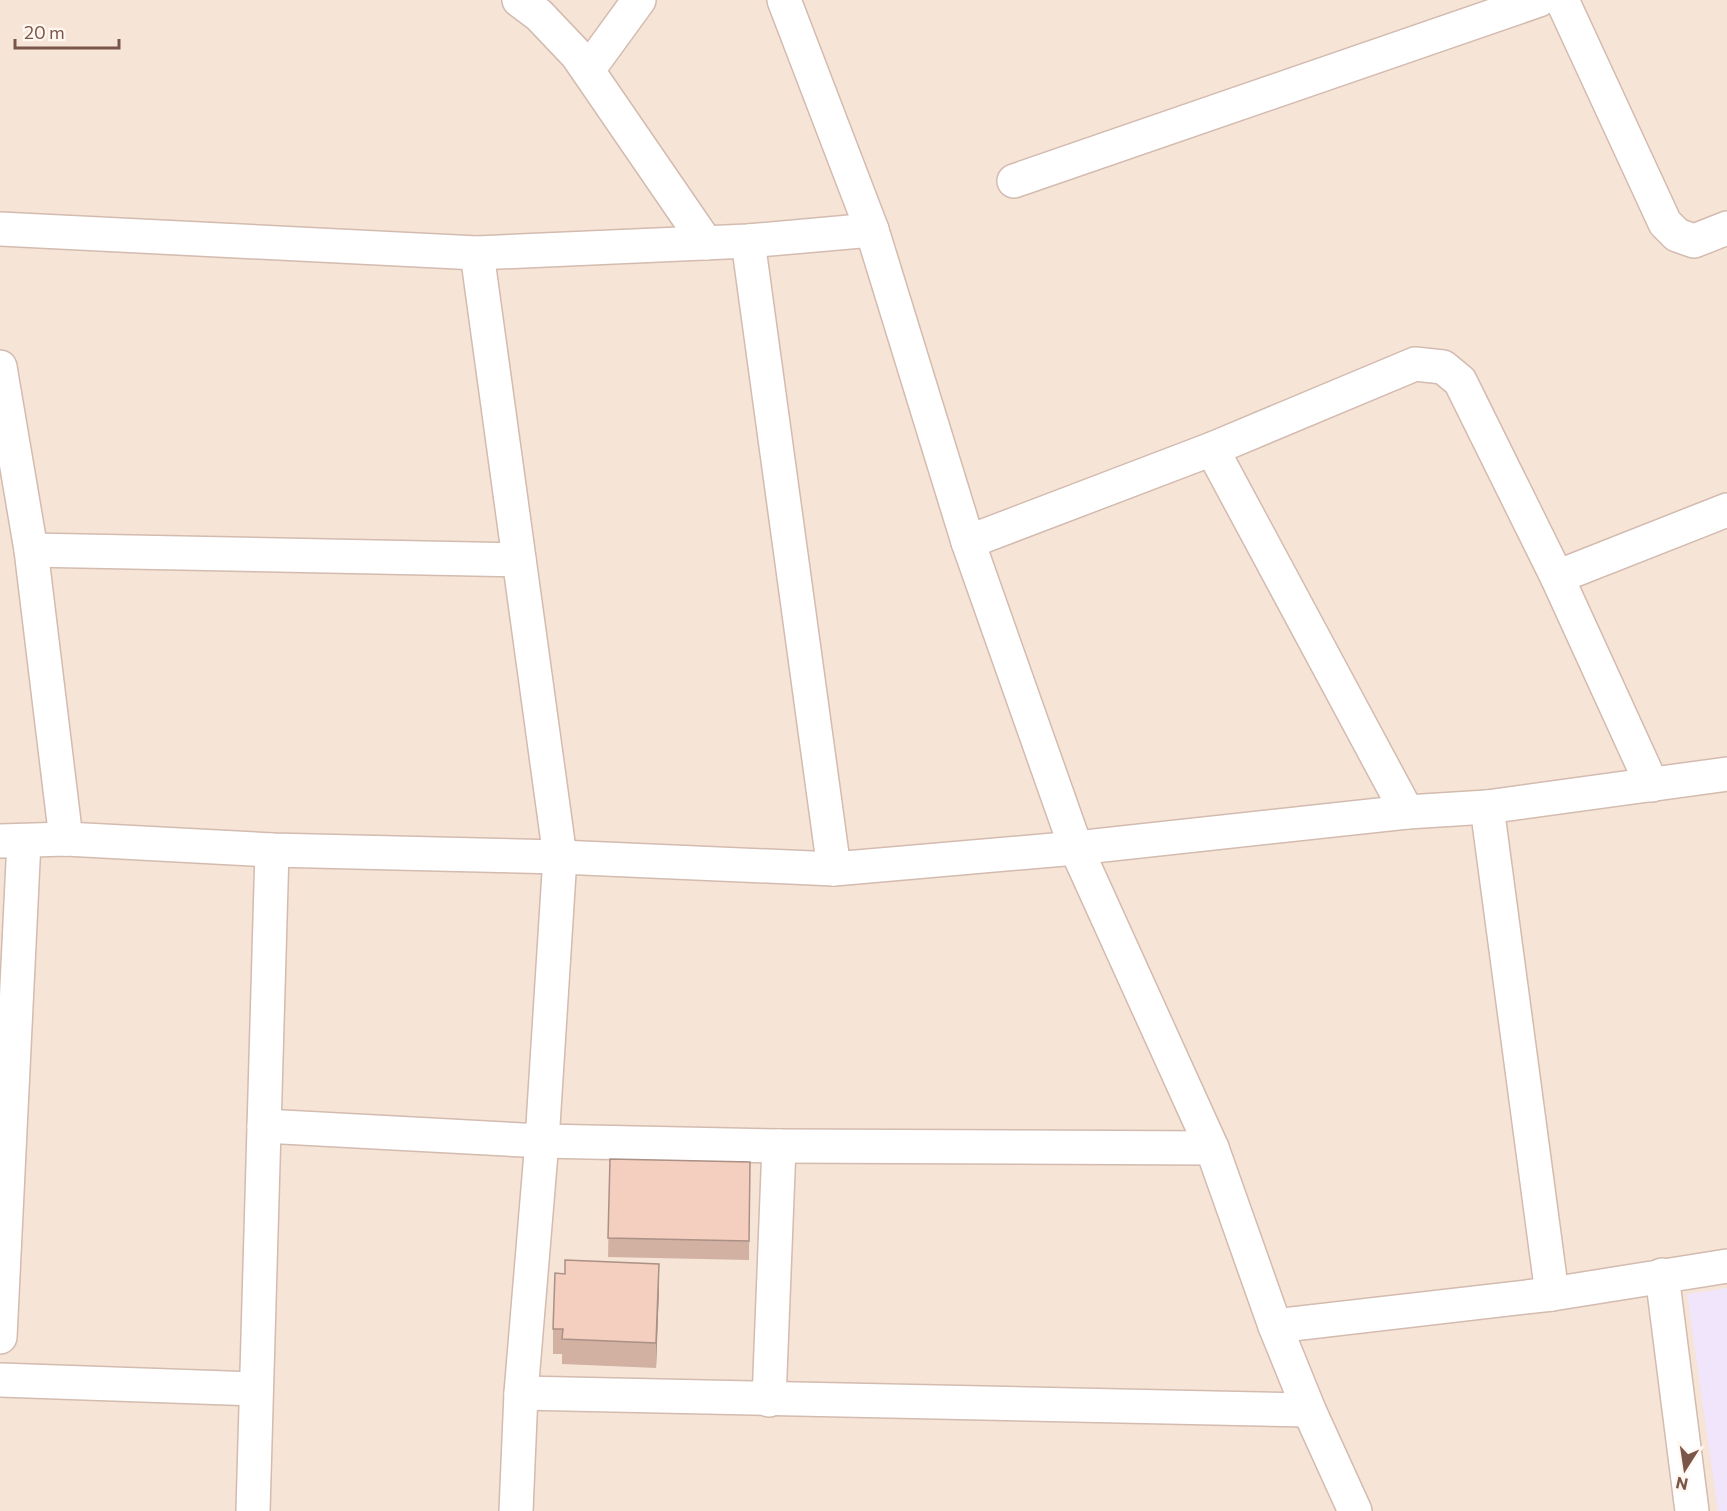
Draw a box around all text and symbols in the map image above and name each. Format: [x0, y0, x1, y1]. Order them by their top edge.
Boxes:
scale bar [15, 12, 118, 50]
text: 20 m [24, 21, 65, 43]
north arrow [1655, 1439, 1715, 1499]
text: N [1674, 1474, 1690, 1495]

